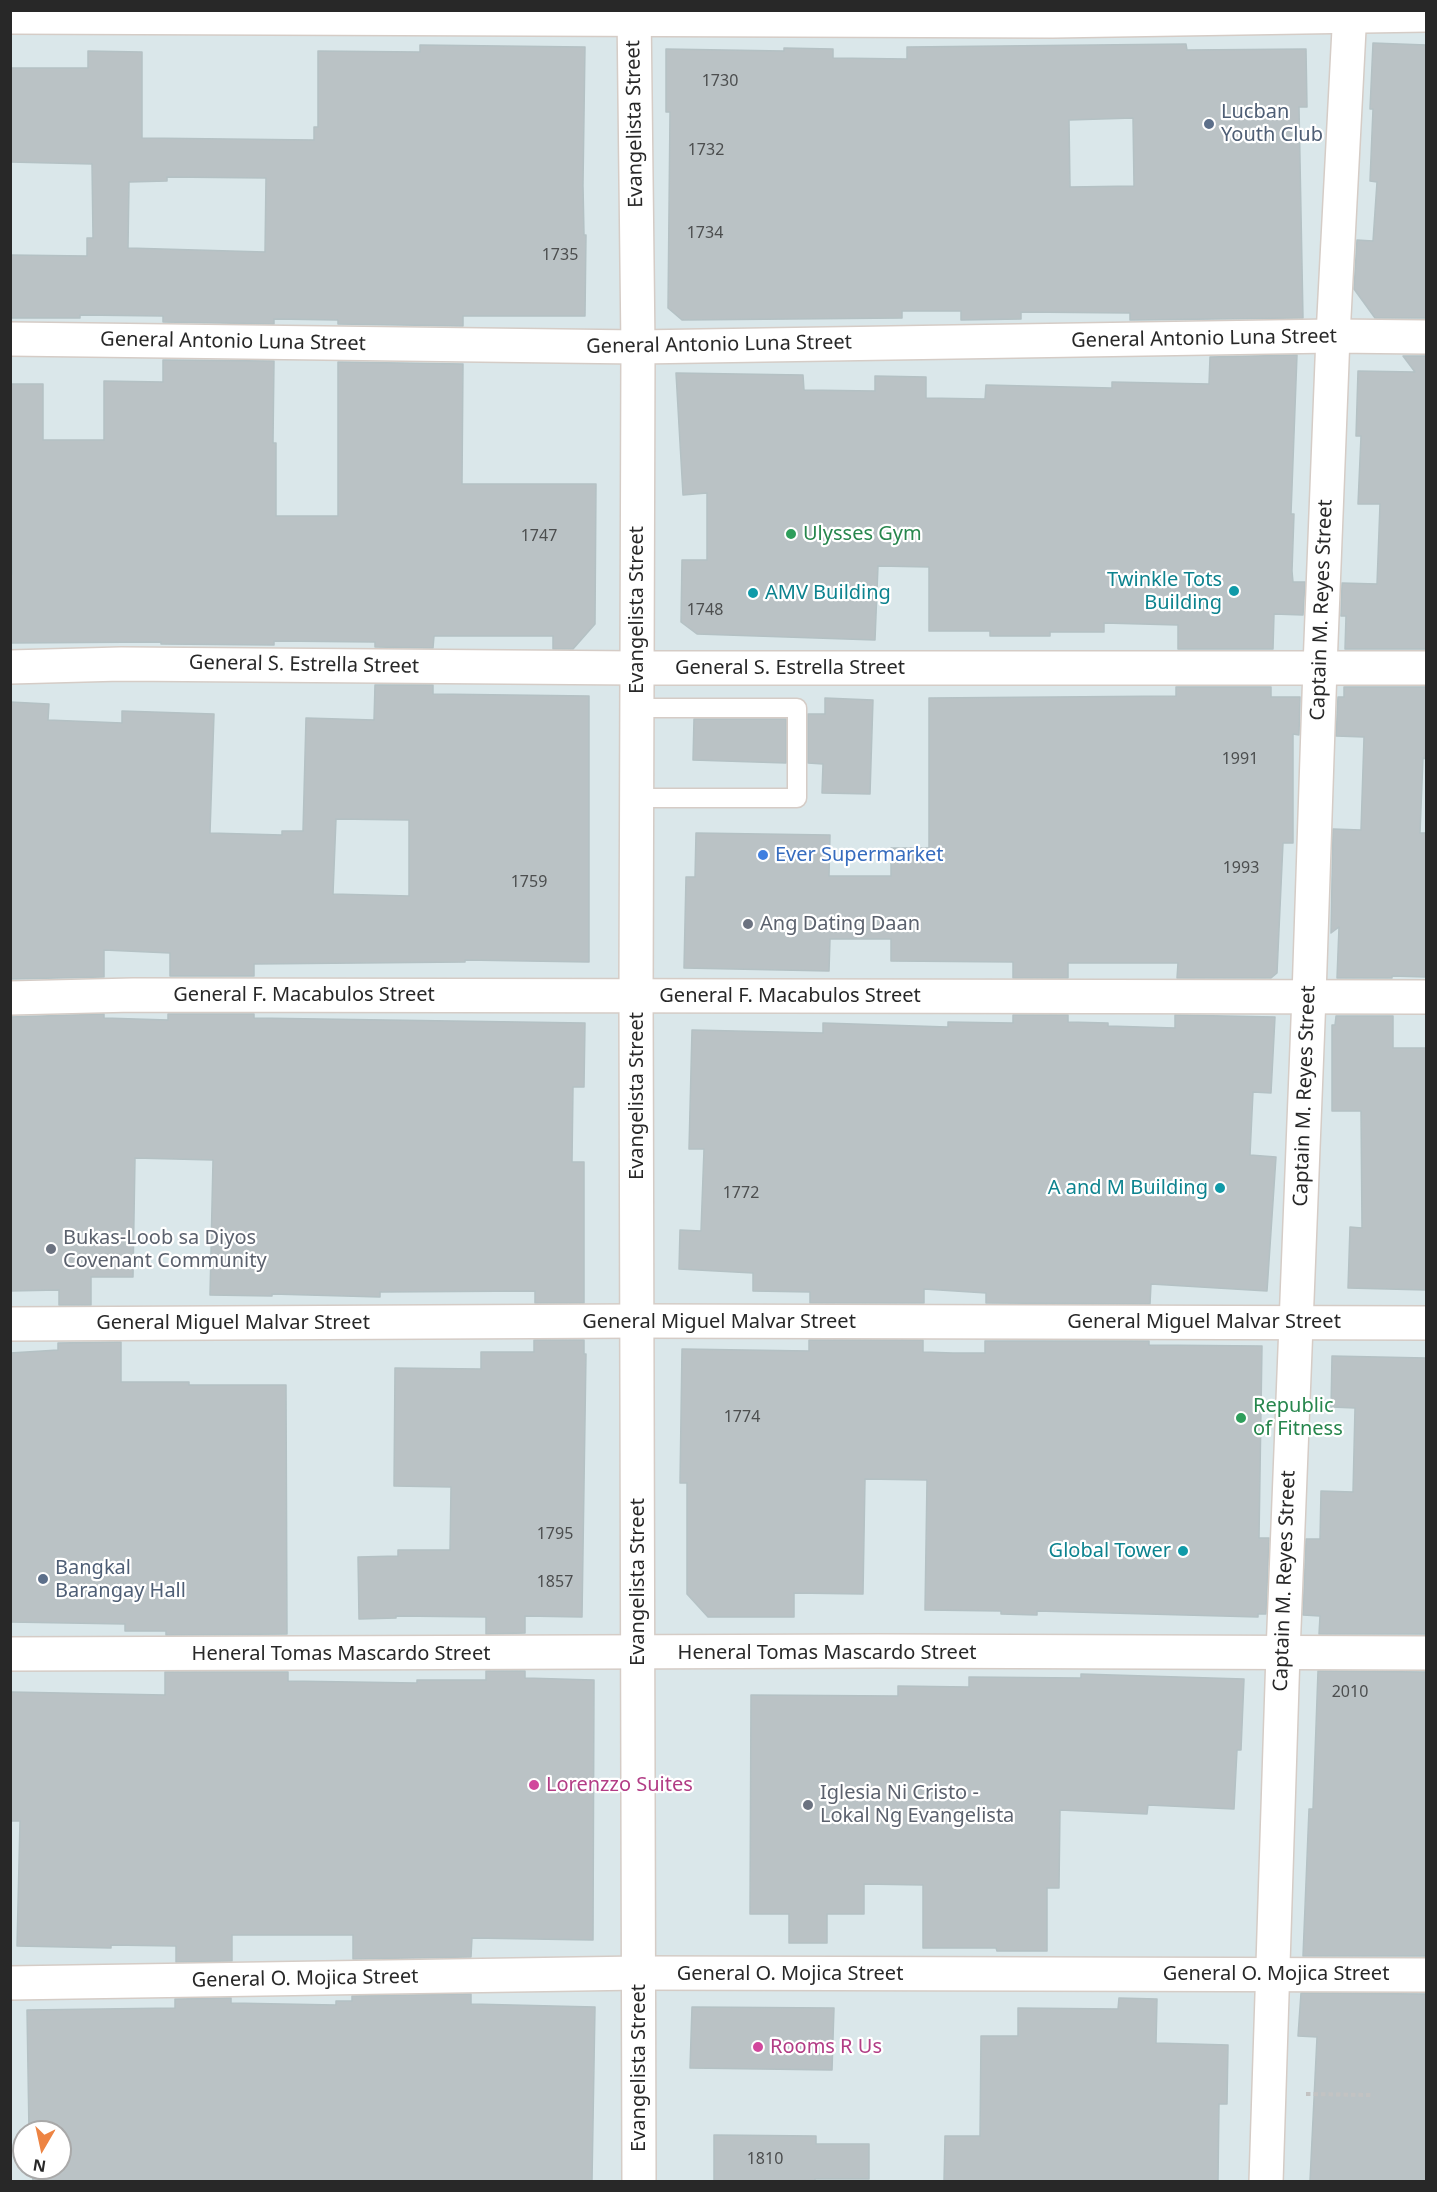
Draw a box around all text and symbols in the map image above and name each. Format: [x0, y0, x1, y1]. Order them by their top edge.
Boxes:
street label: Evangelista Street [622, 40, 648, 208]
house number: 1730 [702, 71, 738, 91]
place label: Lucban Youth Club [1221, 100, 1323, 147]
marker: Lucban Youth Club [1202, 117, 1216, 131]
house number: 1732 [688, 140, 724, 160]
house number: 1734 [687, 223, 723, 243]
house number: 1735 [542, 245, 578, 265]
street label: General Antonio Luna Street [1071, 325, 1337, 353]
street label: General Antonio Luna Street [100, 328, 366, 356]
street label: General Antonio Luna Street [586, 331, 852, 359]
street label: Captain M. Reyes Street [1306, 499, 1338, 721]
place label: Ulysses Gym [803, 522, 922, 546]
house number: 1747 [521, 526, 557, 546]
street label: Evangelista Street [625, 526, 649, 694]
marker: Ulysses Gym [784, 527, 798, 541]
place label: Twinkle Tots Building [1107, 568, 1222, 615]
place label: AMV Building [765, 581, 891, 605]
marker: Twinkle Tots Building [1227, 584, 1241, 598]
marker: AMV Building [746, 586, 760, 600]
house number: 1748 [687, 600, 723, 620]
street label: General S. Estrella Street [189, 651, 419, 679]
street label: General S. Estrella Street [675, 656, 905, 680]
house number: 1991 [1222, 749, 1258, 769]
place label: Ever Supermarket [775, 843, 944, 867]
marker: Ever Supermarket [756, 848, 770, 862]
house number: 1993 [1223, 858, 1259, 878]
house number: 1759 [511, 872, 547, 892]
place label: Ang Dating Daan [760, 912, 920, 936]
marker: Ang Dating Daan [741, 917, 755, 931]
street label: General F. Macabulos Street [173, 983, 435, 1007]
street label: General F. Macabulos Street [659, 984, 921, 1008]
street label: Captain M. Reyes Street [1289, 985, 1321, 1207]
street label: Evangelista Street [625, 1012, 649, 1180]
place label: A and M Building [1048, 1176, 1208, 1200]
marker: A and M Building [1213, 1181, 1227, 1195]
house number: 1772 [723, 1183, 759, 1203]
place label: Bukas-Loob sa Diyos Covenant Community [63, 1226, 267, 1273]
marker: Bukas-Loob sa Diyos Covenant Community [44, 1242, 58, 1256]
street label: General Miguel Malvar Street [582, 1310, 856, 1334]
street label: General Miguel Malvar Street [1067, 1310, 1341, 1334]
street label: General Miguel Malvar Street [96, 1311, 370, 1335]
place label: Republic of Fitness [1253, 1394, 1343, 1441]
house number: 1774 [724, 1407, 760, 1427]
marker: Republic of Fitness [1234, 1411, 1248, 1425]
street label: Captain M. Reyes Street [1269, 1470, 1301, 1692]
street label: Evangelista Street [626, 1498, 650, 1666]
house number: 1795 [537, 1524, 573, 1544]
place label: Global Tower [1049, 1539, 1171, 1563]
marker: Global Tower [1176, 1544, 1190, 1558]
place label: Bangkal Barangay Hall [55, 1556, 186, 1603]
marker: Bangkal Barangay Hall [36, 1572, 50, 1586]
house number: 1857 [537, 1572, 573, 1592]
street label: Heneral Tomas Mascardo Street [678, 1641, 976, 1665]
street label: Heneral Tomas Mascardo Street [192, 1642, 490, 1666]
house number: 2010 [1332, 1682, 1368, 1702]
place label: Lorenzzo Suites [546, 1773, 693, 1797]
marker: Lorenzzo Suites [527, 1778, 541, 1792]
place label: Iglesia Ni Cristo - Lokal Ng Evangelista [820, 1781, 1014, 1828]
marker: Iglesia Ni Cristo - Lokal Ng Evangelista [801, 1798, 815, 1812]
street label: General O. Mojica Street [677, 1962, 903, 1986]
street label: General O. Mojica Street [1163, 1962, 1389, 1986]
street label: General O. Mojica Street [191, 1965, 419, 1993]
street label: Evangelista Street [627, 1984, 651, 2152]
place label: Rooms R Us [770, 2035, 882, 2059]
marker: Rooms R Us [751, 2040, 765, 2054]
north arrow [12, 2120, 72, 2180]
house number: 1810 [747, 2149, 783, 2169]
text: N [31, 2154, 48, 2178]

